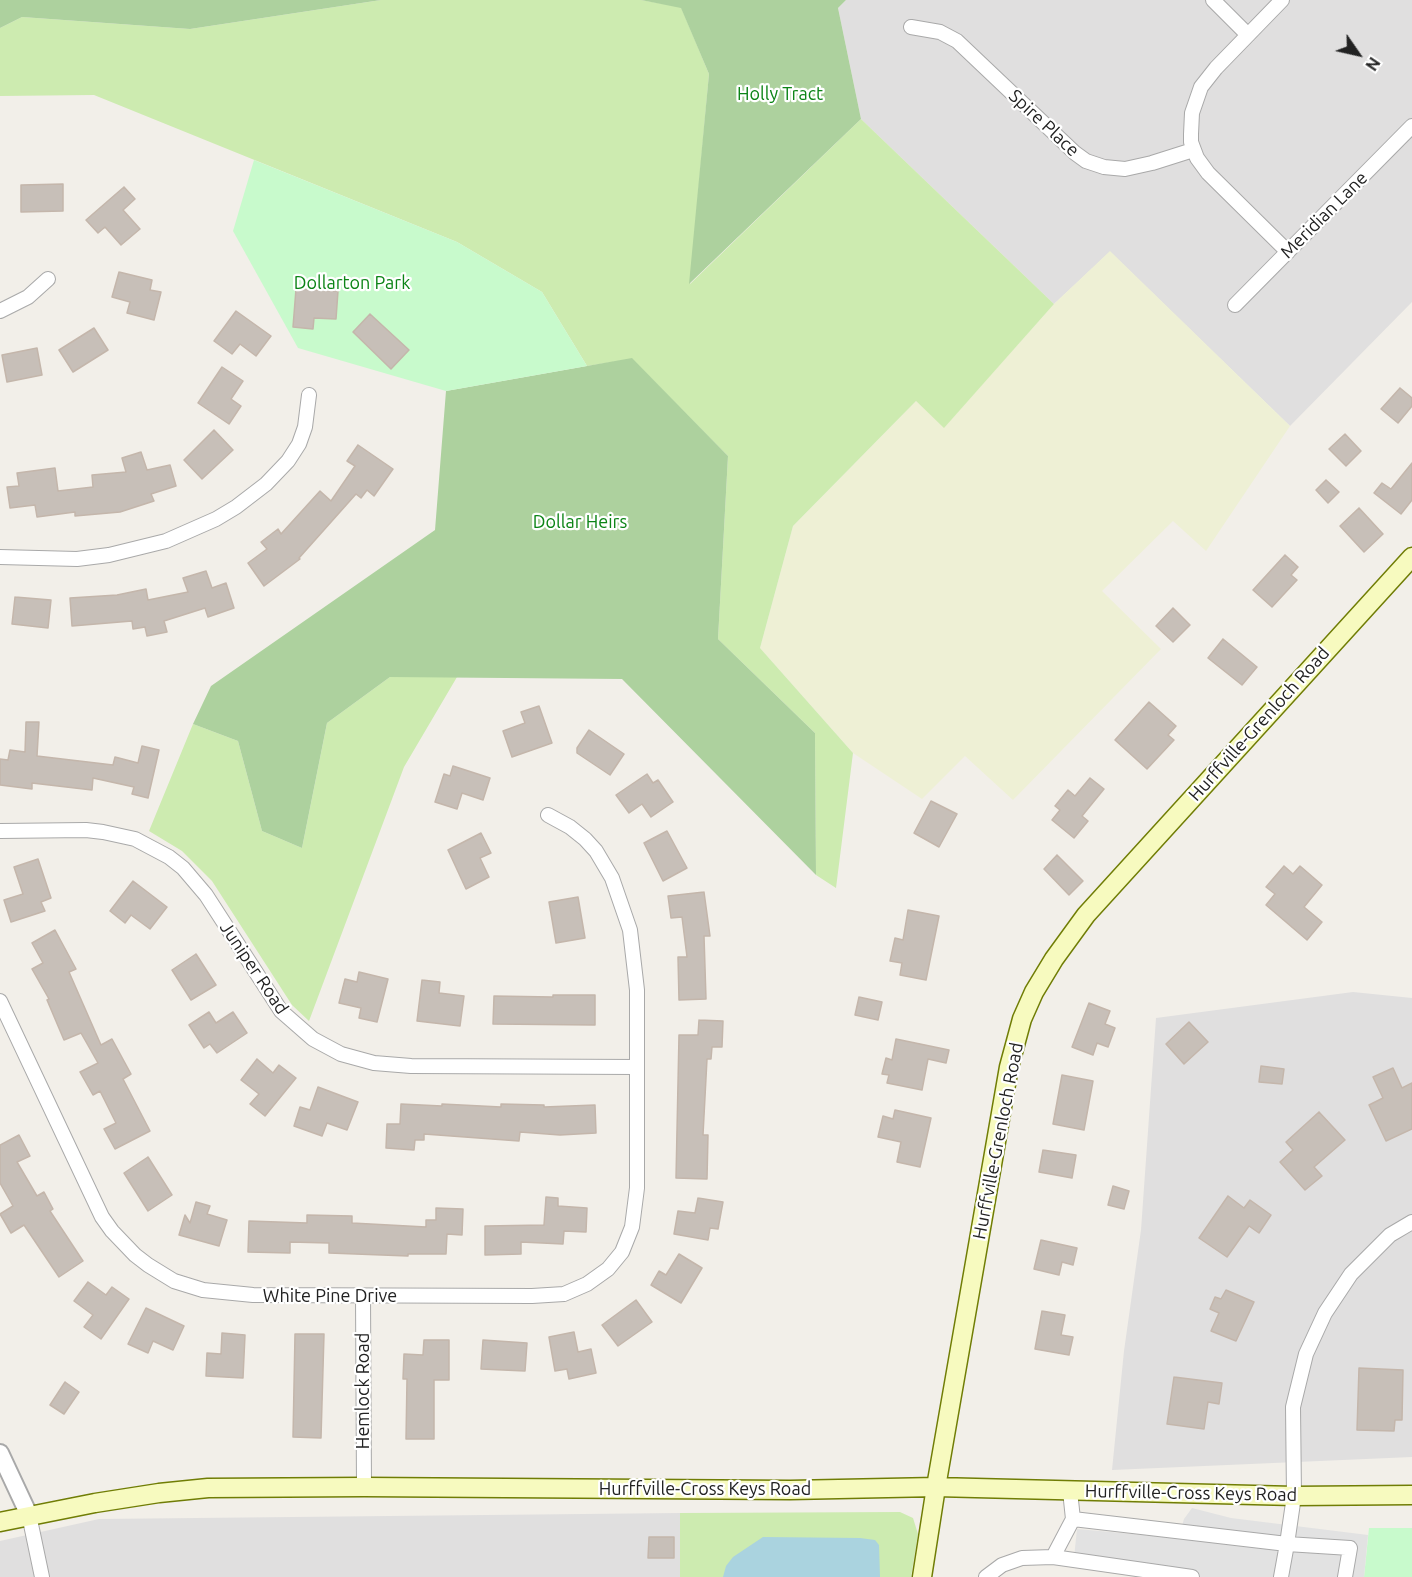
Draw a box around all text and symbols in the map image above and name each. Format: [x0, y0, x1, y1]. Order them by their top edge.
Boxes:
north arrow [1328, 24, 1388, 84]
text: N [1362, 54, 1384, 74]
park label: Holly Tract [737, 83, 823, 105]
street label: Spire Place [1004, 85, 1084, 161]
street label: Meridian Lane [1276, 167, 1372, 263]
park label: Dollarton Park [294, 272, 410, 294]
park label: Dollar Heirs [533, 511, 627, 533]
street label: Hurffville-Grenloch Road [1184, 642, 1334, 806]
street label: Juniper Road [215, 918, 293, 1018]
street label: Hurffville-Grenloch Road [968, 1041, 1028, 1241]
street label: White Pine Drive [263, 1285, 397, 1307]
street label: Hemlock Road [352, 1333, 374, 1449]
street label: Hurffville-Cross Keys Road [599, 1478, 811, 1500]
street label: Hurffville-Cross Keys Road [1085, 1480, 1297, 1506]

